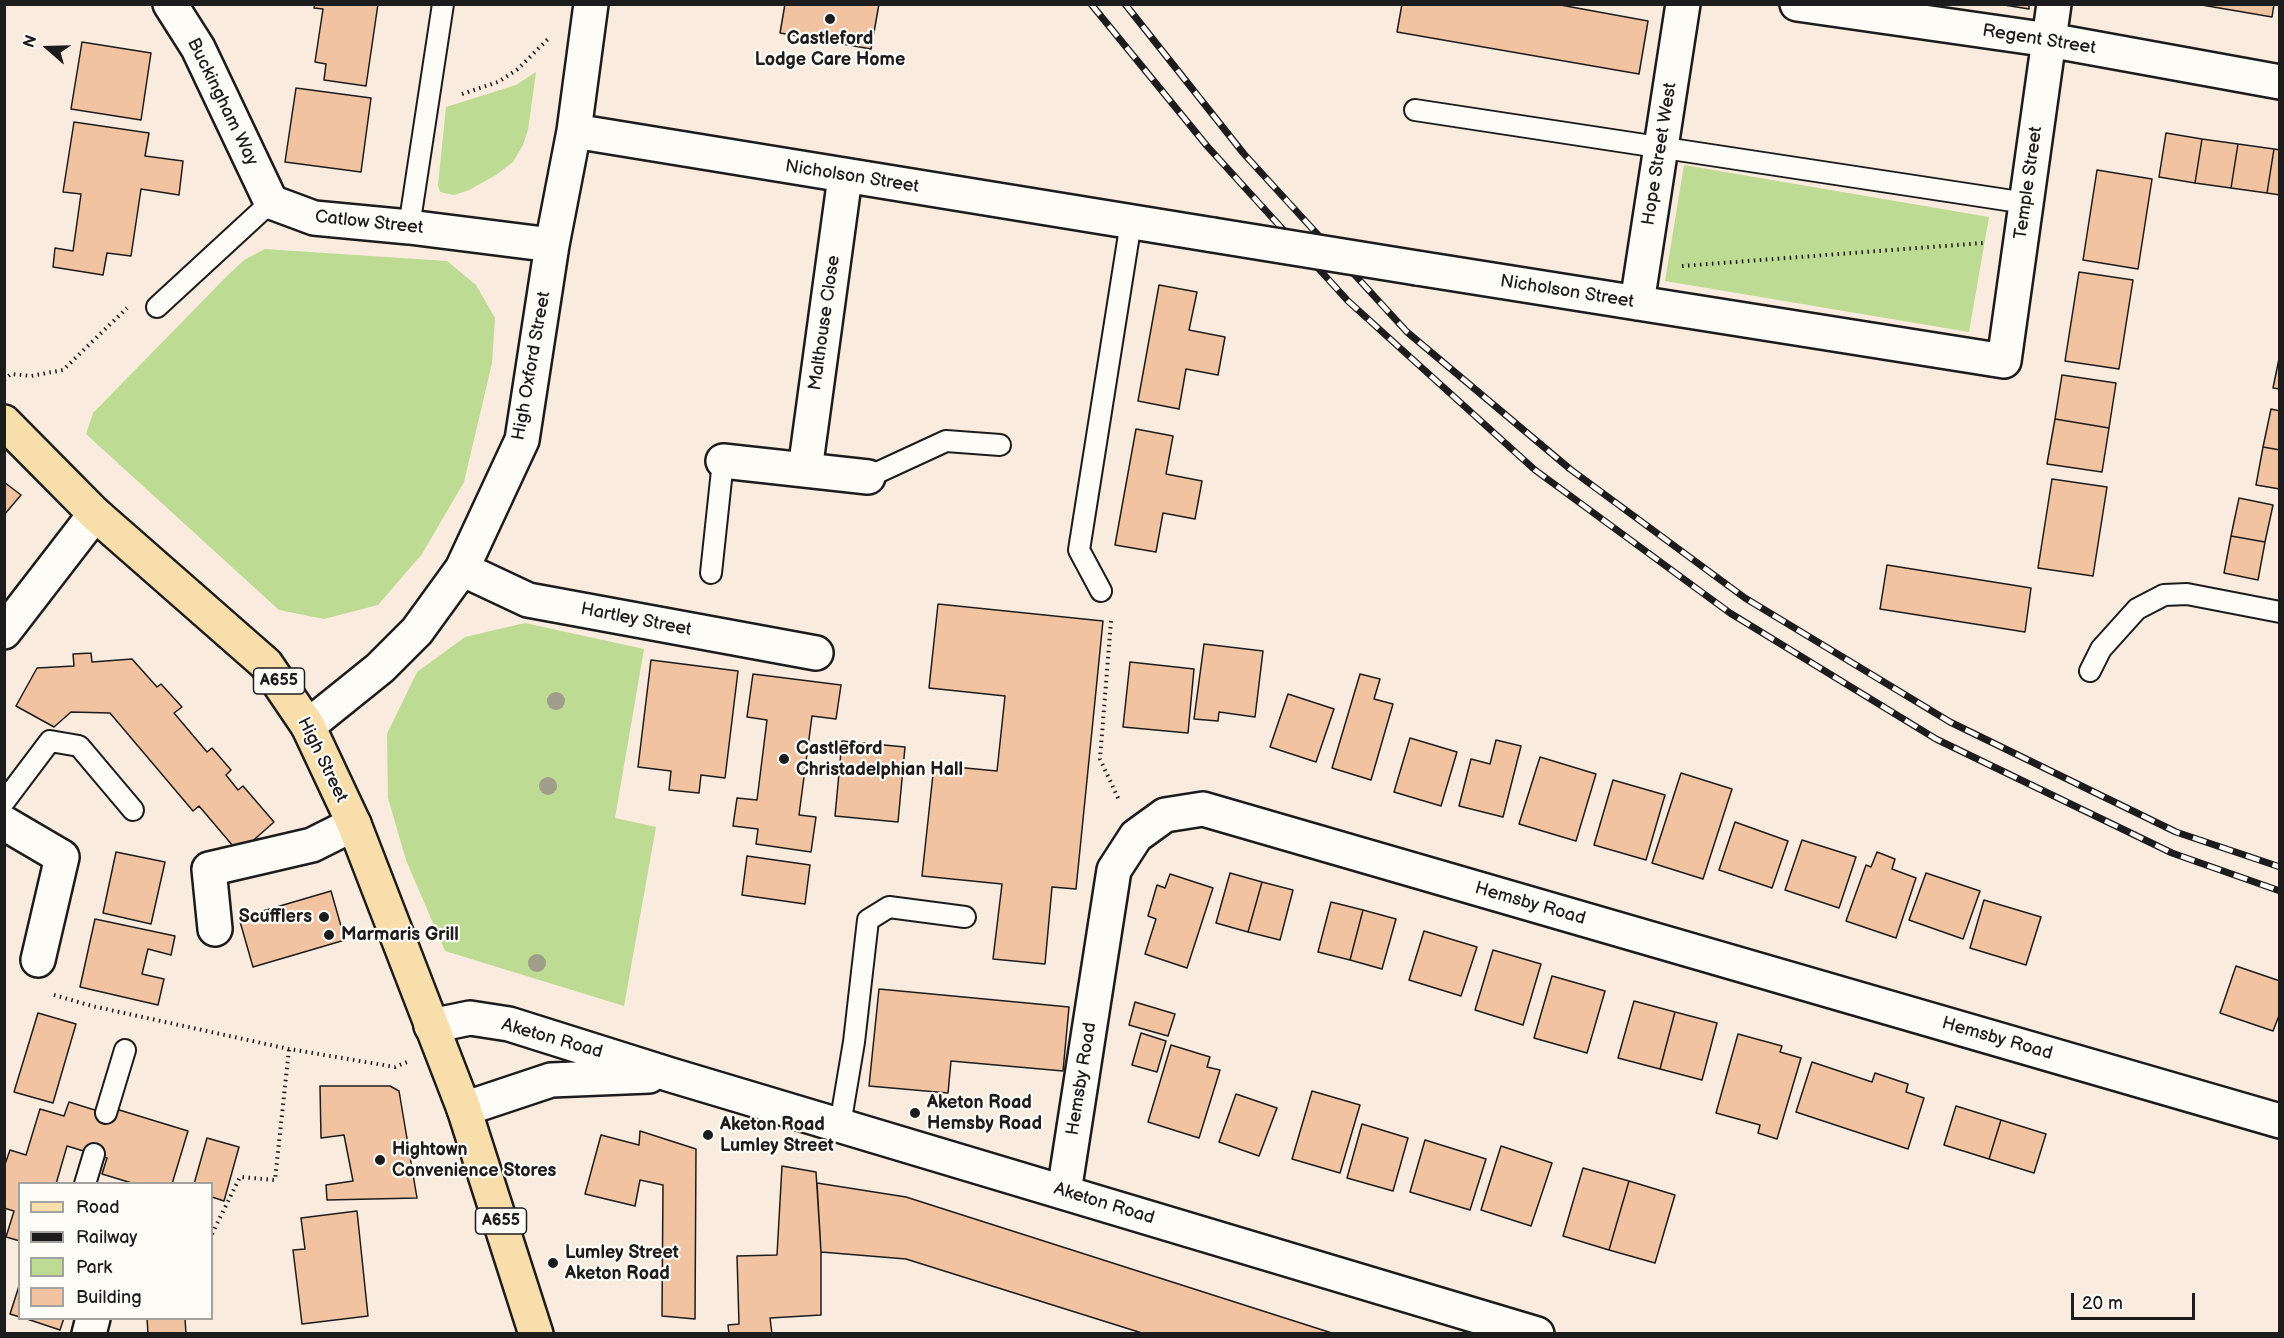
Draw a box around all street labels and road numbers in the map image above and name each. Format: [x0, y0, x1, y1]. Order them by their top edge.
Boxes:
street label: Regent Street [1981, 20, 2097, 60]
street label: Buckingham Way [182, 35, 262, 169]
street label: Hope Street West [1638, 81, 1682, 227]
street label: Temple Street [2010, 125, 2048, 241]
street label: Nicholson Street [784, 156, 920, 198]
street label: Catlow Street [314, 207, 424, 239]
street label: Malthouse Close [805, 254, 845, 392]
street label: Nicholson Street [1499, 271, 1635, 313]
street label: High Oxford Street [508, 290, 556, 442]
street label: Hartley Street [579, 599, 693, 641]
road number: A655 [254, 668, 304, 694]
street label: High Street [292, 714, 352, 806]
street label: Hemsby Road [1472, 878, 1588, 930]
street label: Hemsby Road [1939, 1013, 2055, 1065]
street label: Aketon Road [499, 1014, 605, 1064]
street label: Hemsby Road [1062, 1021, 1102, 1137]
street label: Aketon Road [1051, 1178, 1157, 1230]
road number: A655 [476, 1208, 526, 1234]

